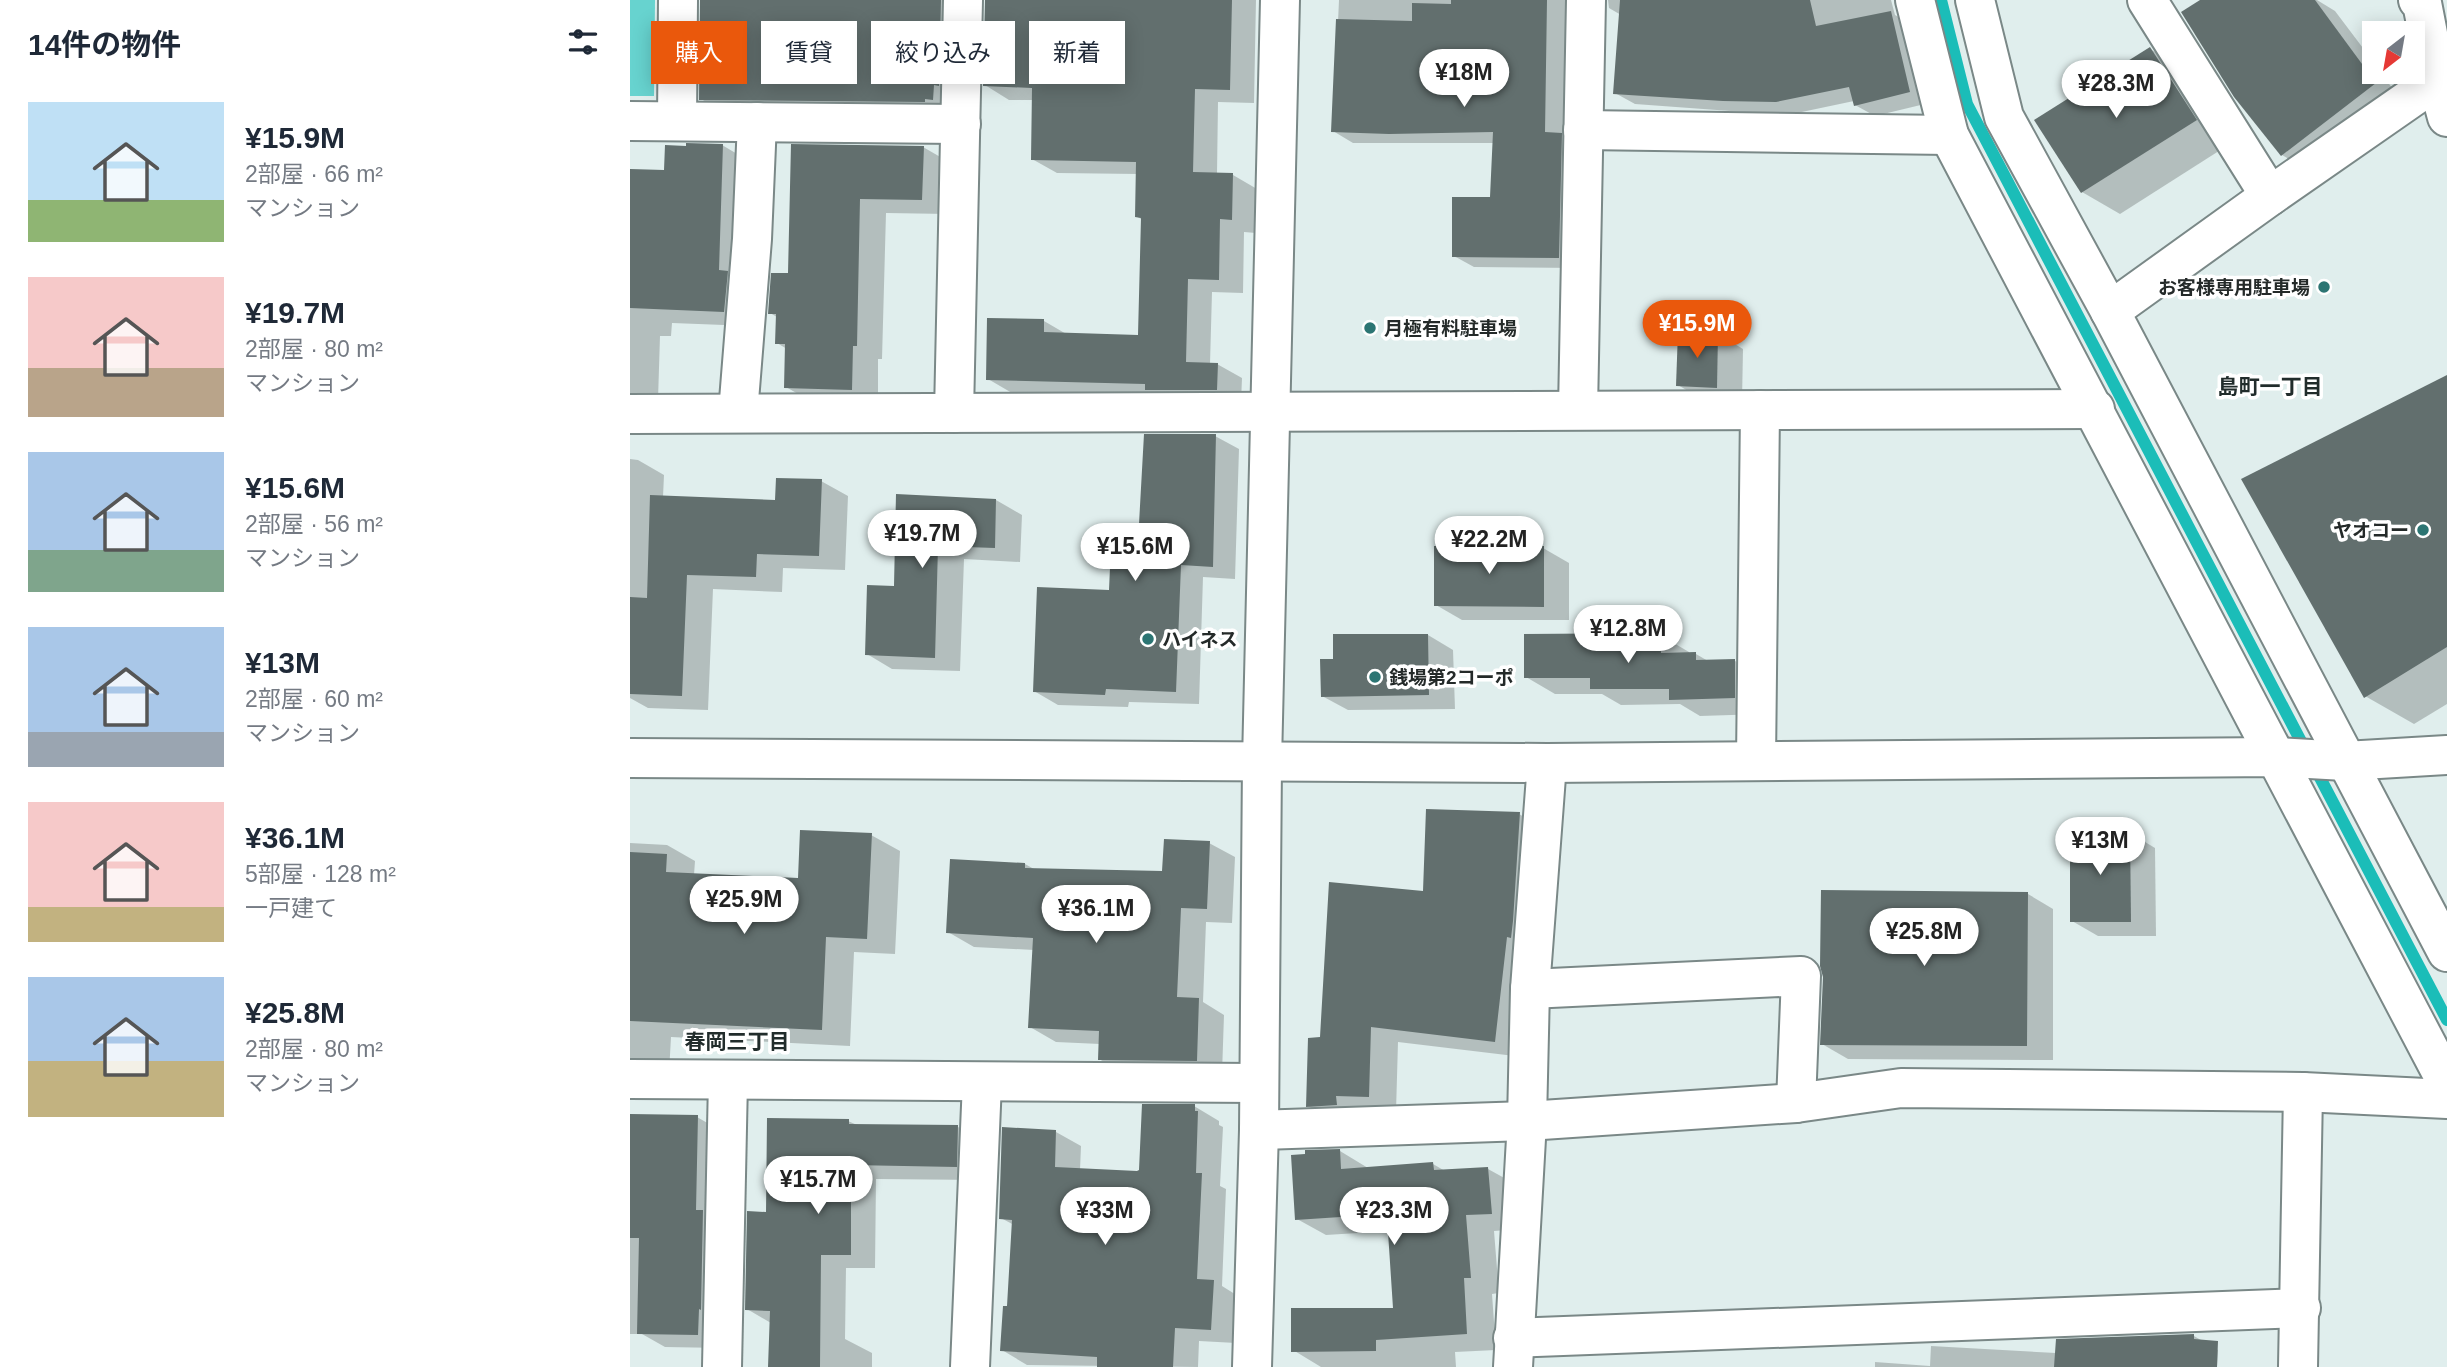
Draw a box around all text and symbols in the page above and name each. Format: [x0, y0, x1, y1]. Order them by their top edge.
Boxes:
chip: 購入 [651, 21, 747, 84]
chip: 賃貸 [761, 21, 857, 84]
chip: 絞り込み [871, 21, 1015, 84]
chip: 新着 [1029, 21, 1125, 84]
north arrow [2362, 21, 2426, 84]
map controls [2362, 21, 2425, 84]
icon: filters [564, 23, 602, 61]
text: 14件の物件 [28, 28, 181, 61]
pin: ¥18M [1423, 50, 1505, 109]
text: ¥18M [1435, 59, 1493, 85]
pin: ¥28.3M [2059, 60, 2173, 120]
text: ¥28.3M [2078, 70, 2154, 96]
text: ¥15.9M [245, 121, 345, 154]
icon: home [84, 130, 168, 214]
text: 2部屋 · 66 m² [245, 161, 383, 187]
text: マンション [245, 195, 360, 221]
place label: お客様専用駐車場 [2158, 277, 2310, 298]
marker: お客様専用駐車場 [2316, 279, 2332, 295]
text: ¥19.7M [245, 296, 345, 329]
pin: ¥15.9M [1640, 300, 1754, 360]
icon: home [84, 305, 168, 389]
text: ¥15.9M [1659, 310, 1735, 336]
place label: 月極有料駐車場 [1384, 318, 1517, 339]
marker: 月極有料駐車場 [1362, 320, 1378, 336]
text: 2部屋 · 80 m² [245, 336, 383, 362]
text: マンション [245, 370, 360, 396]
district label: 島町一丁目 [2218, 375, 2323, 398]
text: ¥15.6M [245, 471, 345, 504]
icon: home [84, 480, 168, 564]
pin: ¥19.7M [865, 510, 979, 570]
text: 2部屋 · 56 m² [245, 511, 383, 537]
pin: ¥22.2M [1432, 516, 1546, 576]
text: ¥19.7M [884, 520, 960, 546]
place label: ヤオコー [2333, 520, 2409, 541]
marker: ヤオコー [2415, 522, 2431, 538]
pin: ¥15.6M [1078, 524, 1192, 583]
text: ¥22.2M [1451, 526, 1527, 552]
text: ¥15.6M [1097, 533, 1173, 559]
text: マンション [245, 545, 360, 571]
pin: ¥12.8M [1571, 606, 1685, 665]
text: ¥12.8M [1590, 615, 1666, 641]
place label: ハイネス [1162, 629, 1238, 650]
marker: ハイネス [1140, 631, 1156, 647]
text: ¥13M [245, 646, 320, 679]
icon: home [84, 655, 168, 739]
place label: 銭場第2コーポ [1389, 667, 1514, 688]
marker: 銭場第2コーポ [1367, 669, 1383, 685]
text: 2部屋 · 60 m² [245, 686, 383, 712]
text: マンション [245, 720, 360, 746]
pin: ¥13M [2059, 818, 2141, 877]
text: ¥36.1M [245, 821, 345, 854]
text: ¥13M [2071, 827, 2129, 853]
icon: home [84, 830, 168, 914]
text: 5部屋 · 128 m² [245, 861, 396, 887]
pin: ¥25.9M [687, 876, 801, 936]
text: ¥25.9M [706, 886, 782, 912]
pin: ¥36.1M [1039, 886, 1153, 945]
text: 一戸建て [245, 895, 337, 921]
text: ¥36.1M [1058, 895, 1134, 921]
pin: ¥25.8M [1867, 908, 1981, 968]
text: ¥25.8M [1886, 918, 1962, 944]
text: ¥25.8M [245, 996, 345, 1029]
icon: home [84, 1005, 168, 1089]
district label: 春岡三丁目 [685, 1030, 790, 1053]
text: 2部屋 · 80 m² [245, 1036, 383, 1062]
text: マンション [245, 1070, 360, 1096]
pin: ¥15.7M [761, 1156, 875, 1216]
text: ¥15.7M [780, 1166, 856, 1192]
pin: ¥33M [1064, 1188, 1146, 1247]
pin: ¥23.3M [1337, 1188, 1451, 1247]
text: ¥33M [1076, 1197, 1134, 1223]
text: ¥23.3M [1356, 1197, 1432, 1223]

